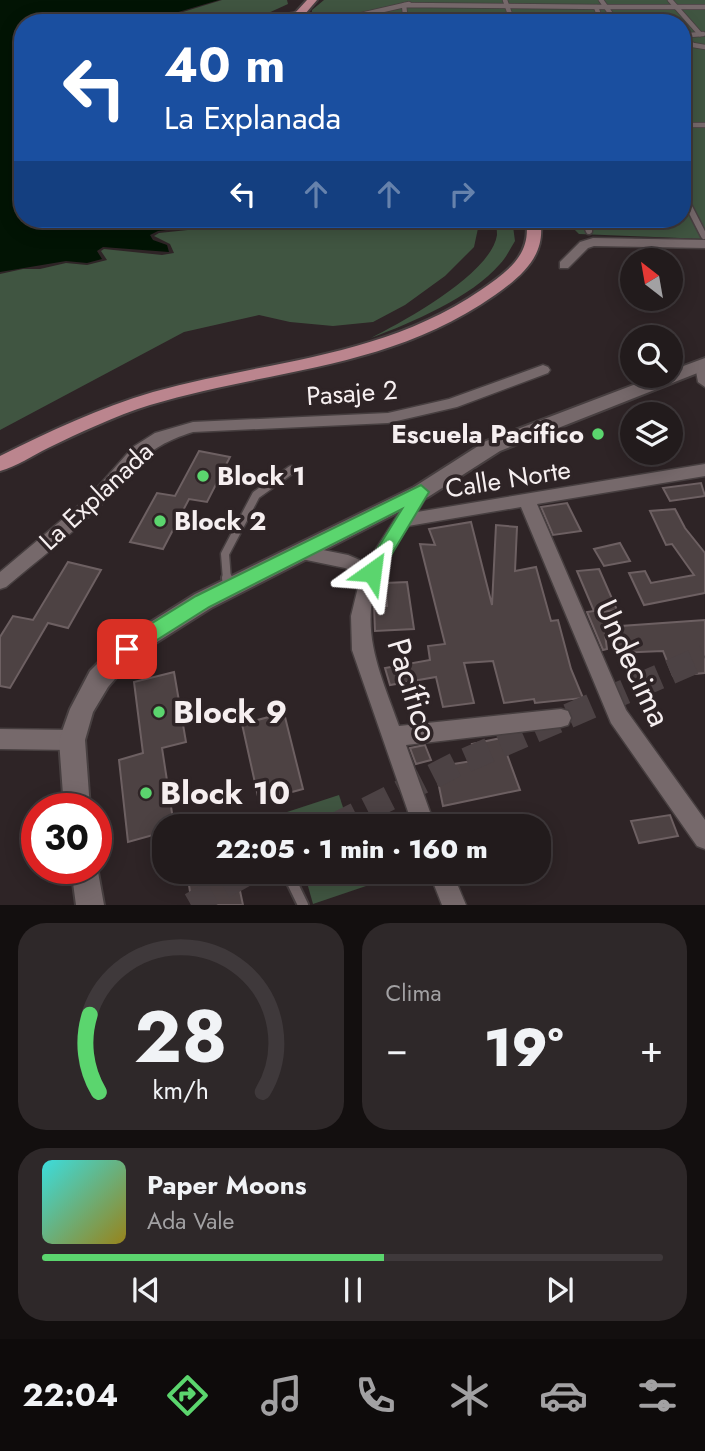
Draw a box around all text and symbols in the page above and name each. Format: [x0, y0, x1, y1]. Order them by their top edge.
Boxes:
text: 40 m [164, 30, 286, 100]
icon: left [49, 42, 140, 133]
text: La Explanada [164, 95, 341, 141]
icon: left [224, 175, 262, 213]
icon: ahead [297, 175, 335, 213]
icon: ahead [370, 175, 408, 213]
icon: right [443, 175, 481, 213]
north arrow [620, 248, 682, 312]
map controls [620, 248, 683, 465]
button: search [620, 325, 683, 388]
street label: Pasaje 2 [305, 371, 399, 415]
button: layers [620, 402, 683, 465]
place label: Escuela Pacífico [391, 415, 584, 453]
marker: Escuela Pacífico [590, 426, 606, 442]
street label: La Explanada [30, 433, 162, 559]
street label: Calle Norte [443, 450, 573, 508]
place label: Block 1 [217, 457, 306, 495]
marker: Block 1 [195, 468, 211, 484]
place label: Block 2 [174, 502, 266, 540]
marker: Block 2 [152, 513, 168, 529]
position arrow [335, 535, 409, 609]
street label: Undecima [584, 592, 682, 734]
pin [97, 619, 157, 679]
icon: arrive [108, 630, 146, 668]
street label: Pacífico [376, 633, 450, 747]
place label: Block 9 [173, 689, 287, 735]
marker: Block 9 [151, 704, 167, 720]
place label: Block 10 [160, 770, 290, 816]
marker: Block 10 [138, 785, 154, 801]
speed limit sign: 30 [21, 793, 112, 884]
text: 22:05 · 1 min · 160 m [215, 830, 488, 868]
text: Clima [386, 976, 442, 1010]
text: 28 [134, 985, 227, 1090]
text: 19° [484, 1010, 563, 1086]
text: − [386, 1021, 408, 1076]
text: + [640, 1021, 663, 1076]
text: km/h [152, 1072, 209, 1108]
text: Paper Moons [147, 1166, 307, 1204]
text: Ada Vale [147, 1204, 234, 1238]
icon: previous [127, 1271, 165, 1309]
icon: pause [334, 1271, 372, 1309]
icon: next [541, 1271, 579, 1309]
icon: directions [163, 1371, 212, 1420]
icon: music [257, 1371, 306, 1420]
icon: phone [351, 1371, 400, 1420]
icon: climate [445, 1371, 494, 1420]
icon: car [539, 1371, 588, 1420]
icon: filters [633, 1371, 682, 1420]
text: 22:04 [23, 1372, 118, 1418]

